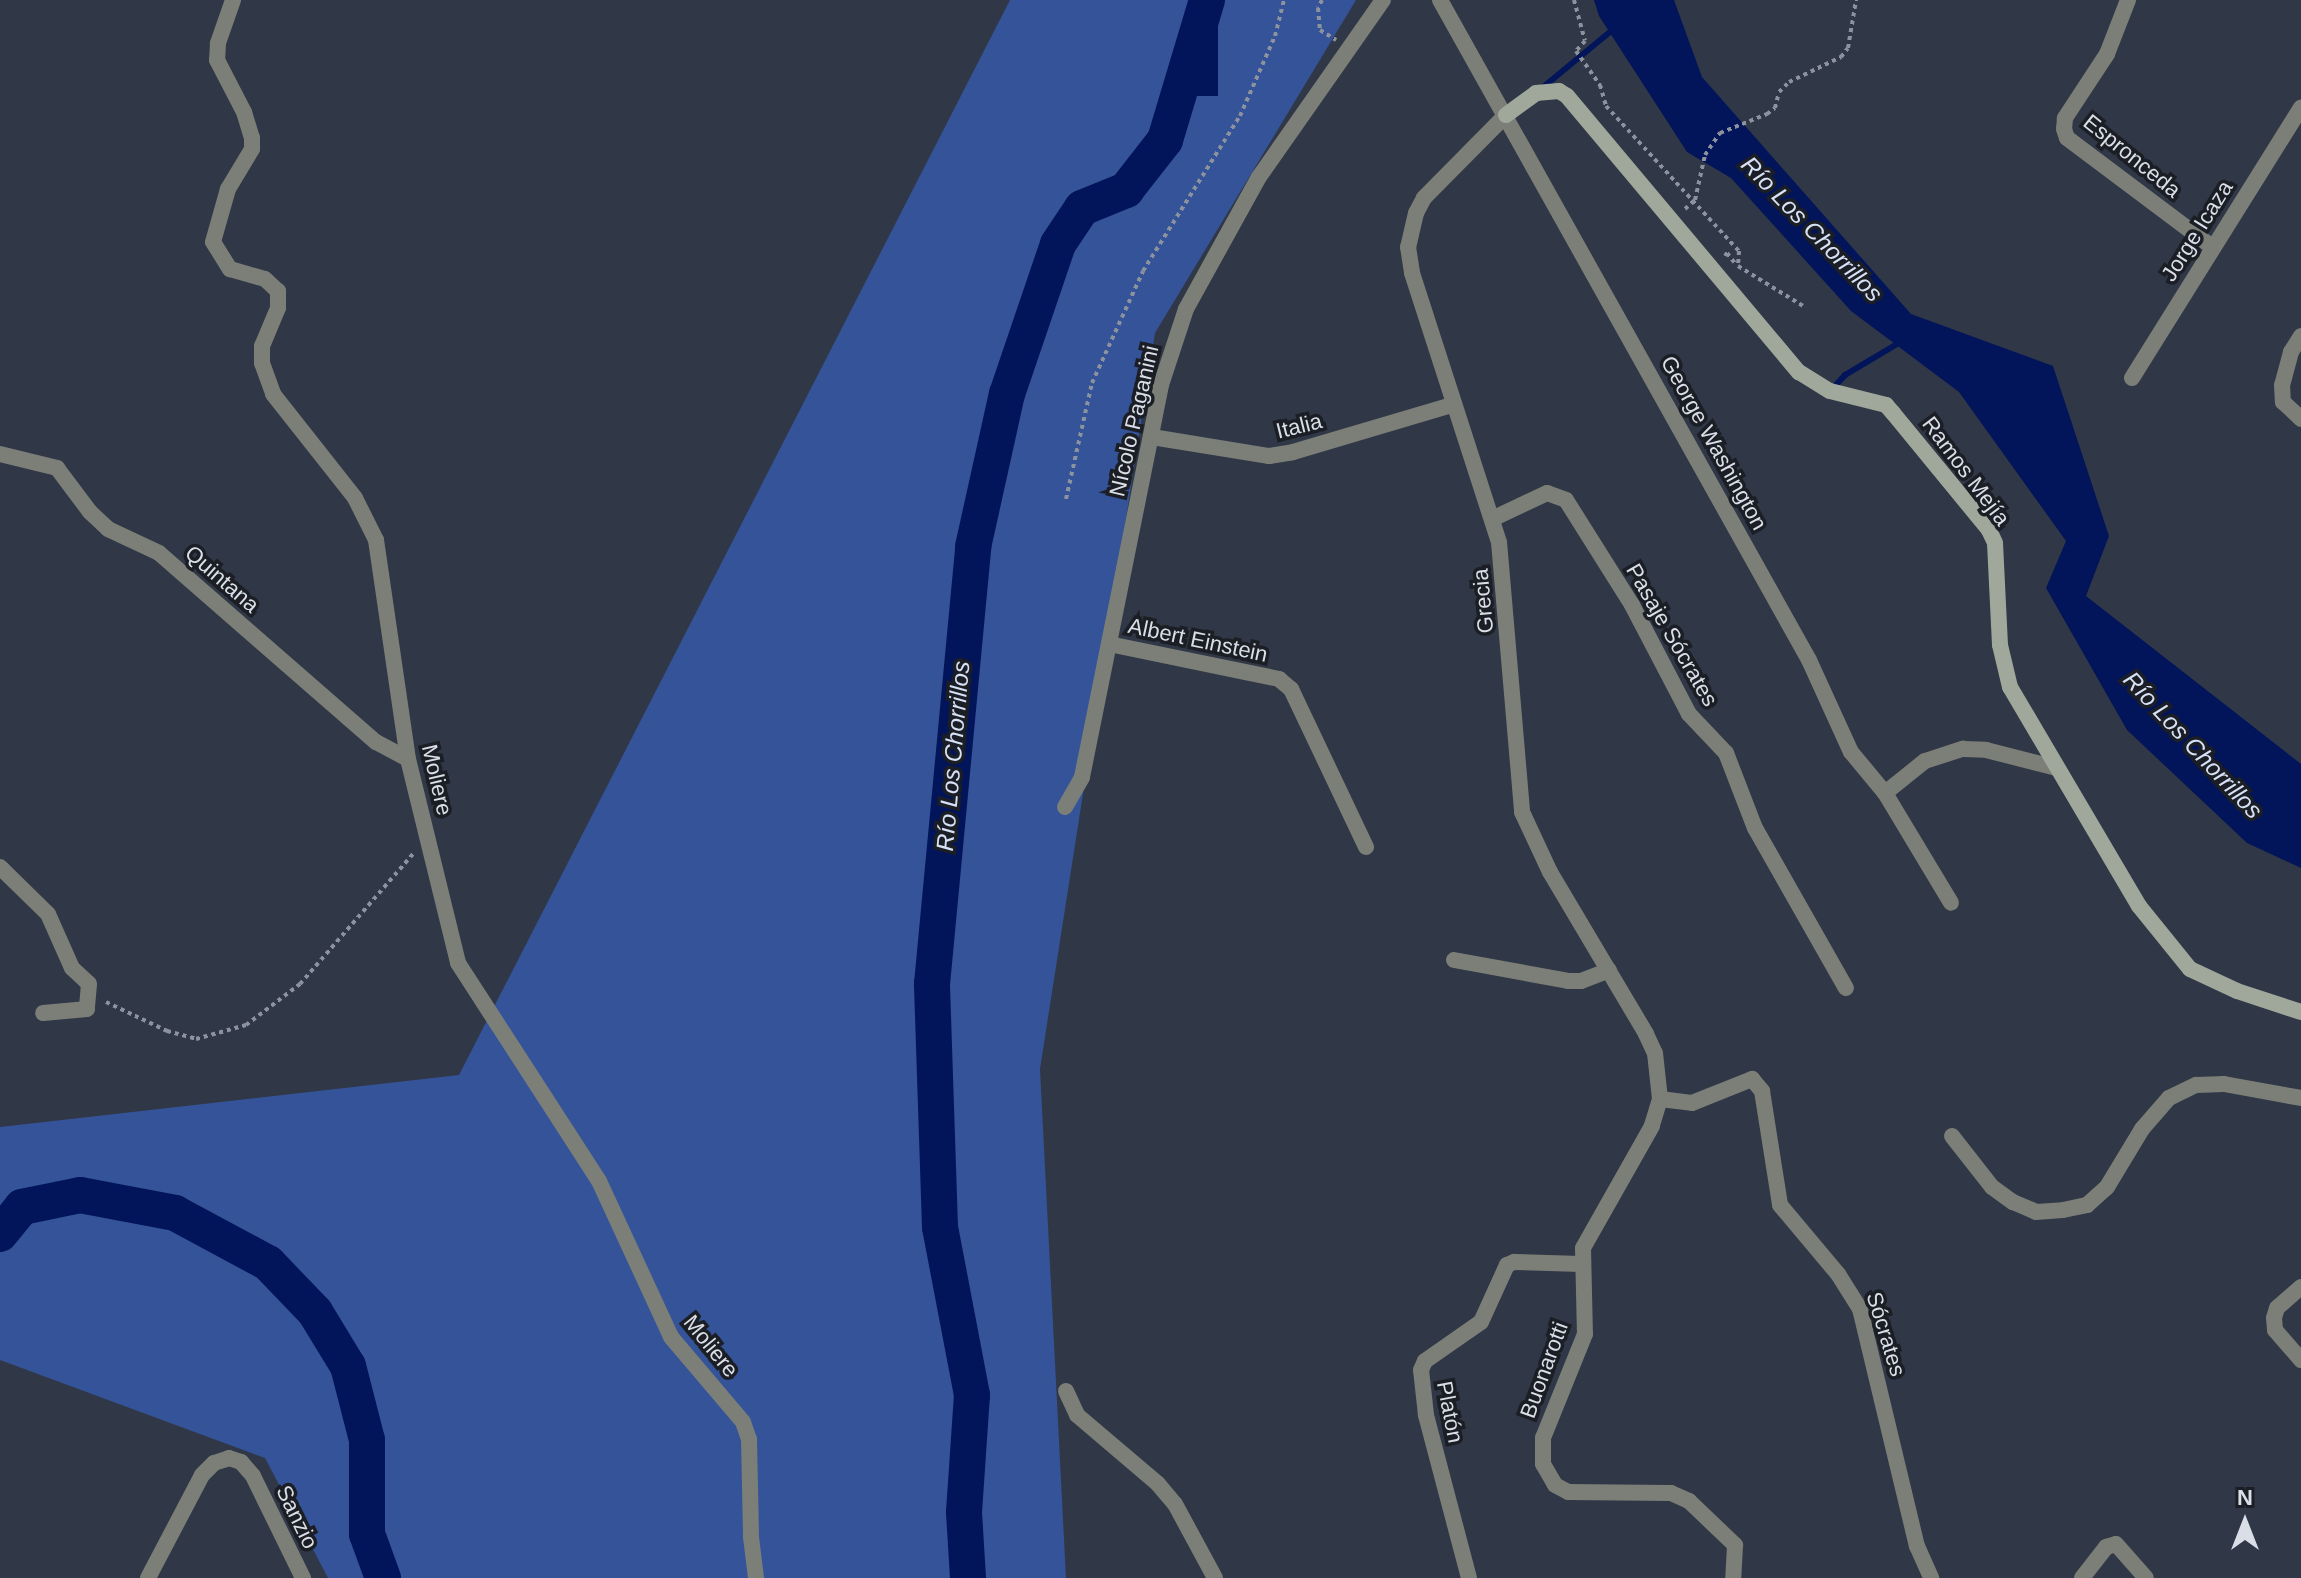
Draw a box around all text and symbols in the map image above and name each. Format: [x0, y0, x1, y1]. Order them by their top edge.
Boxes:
street label: Espronceda [2078, 109, 2186, 203]
water label: Río Los Chorrillos [1735, 150, 1889, 308]
street label: Jorge Icaza [2156, 176, 2238, 286]
street label: Nícolo Paganini [1104, 343, 1164, 499]
street label: George Washington [1655, 351, 1773, 535]
street label: Italia [1273, 408, 1325, 444]
street label: Ramos Mejía [1916, 411, 2016, 531]
street label: Quintana [180, 540, 264, 618]
street label: Pasaje Sócrates [1621, 559, 1723, 711]
street label: Grecia [1467, 568, 1499, 634]
street label: Albert Einstein [1126, 612, 1270, 668]
water label: Río Los Chorrillos [930, 660, 976, 852]
water label: Río Los Chorrillos [2117, 665, 2269, 825]
street label: Moliere [416, 742, 458, 818]
street label: Sócrates [1861, 1289, 1911, 1379]
street label: Moliere [678, 1310, 744, 1382]
street label: Buonarotti [1514, 1318, 1574, 1422]
street label: Platón [1431, 1379, 1469, 1445]
street label: Sanzio [270, 1481, 324, 1553]
north arrow [2205, 1482, 2285, 1562]
text: N [2237, 1485, 2253, 1510]

